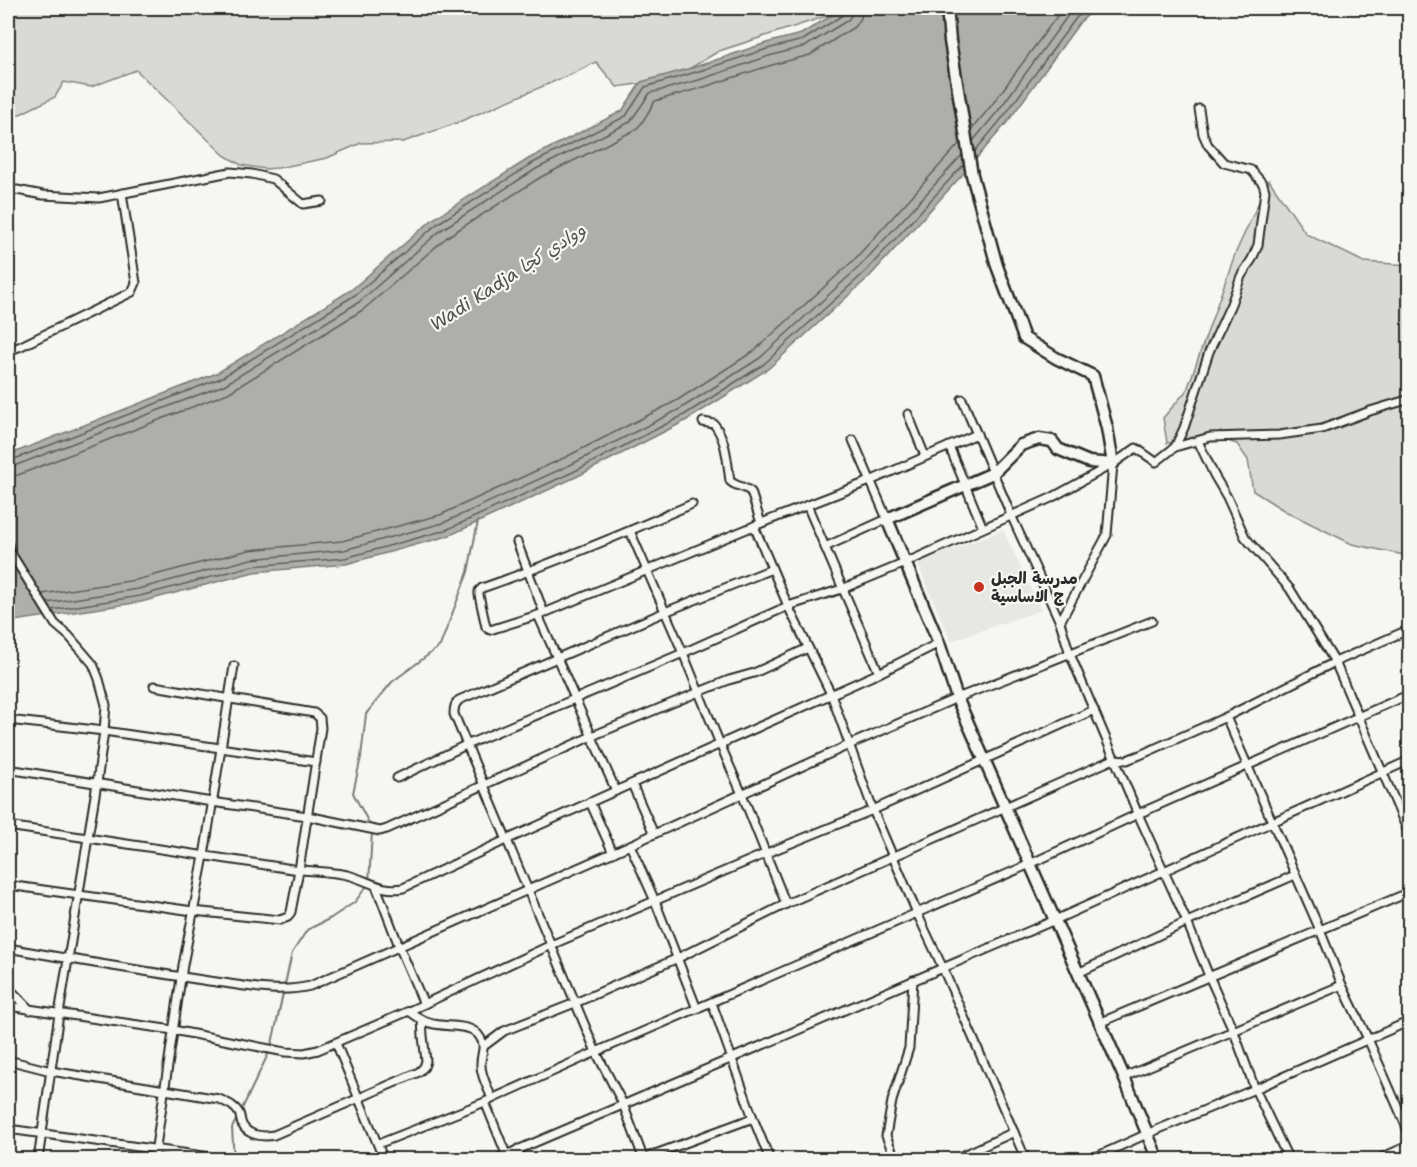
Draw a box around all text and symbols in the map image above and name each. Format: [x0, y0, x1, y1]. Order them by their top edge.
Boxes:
water label: Wadi Kadja ووادي كجا [425, 218, 591, 337]
place label: مدرسة الجبل ج الاساسية [991, 568, 1078, 607]
marker: مدرسة الجبل ج الاساسية [972, 580, 986, 594]

